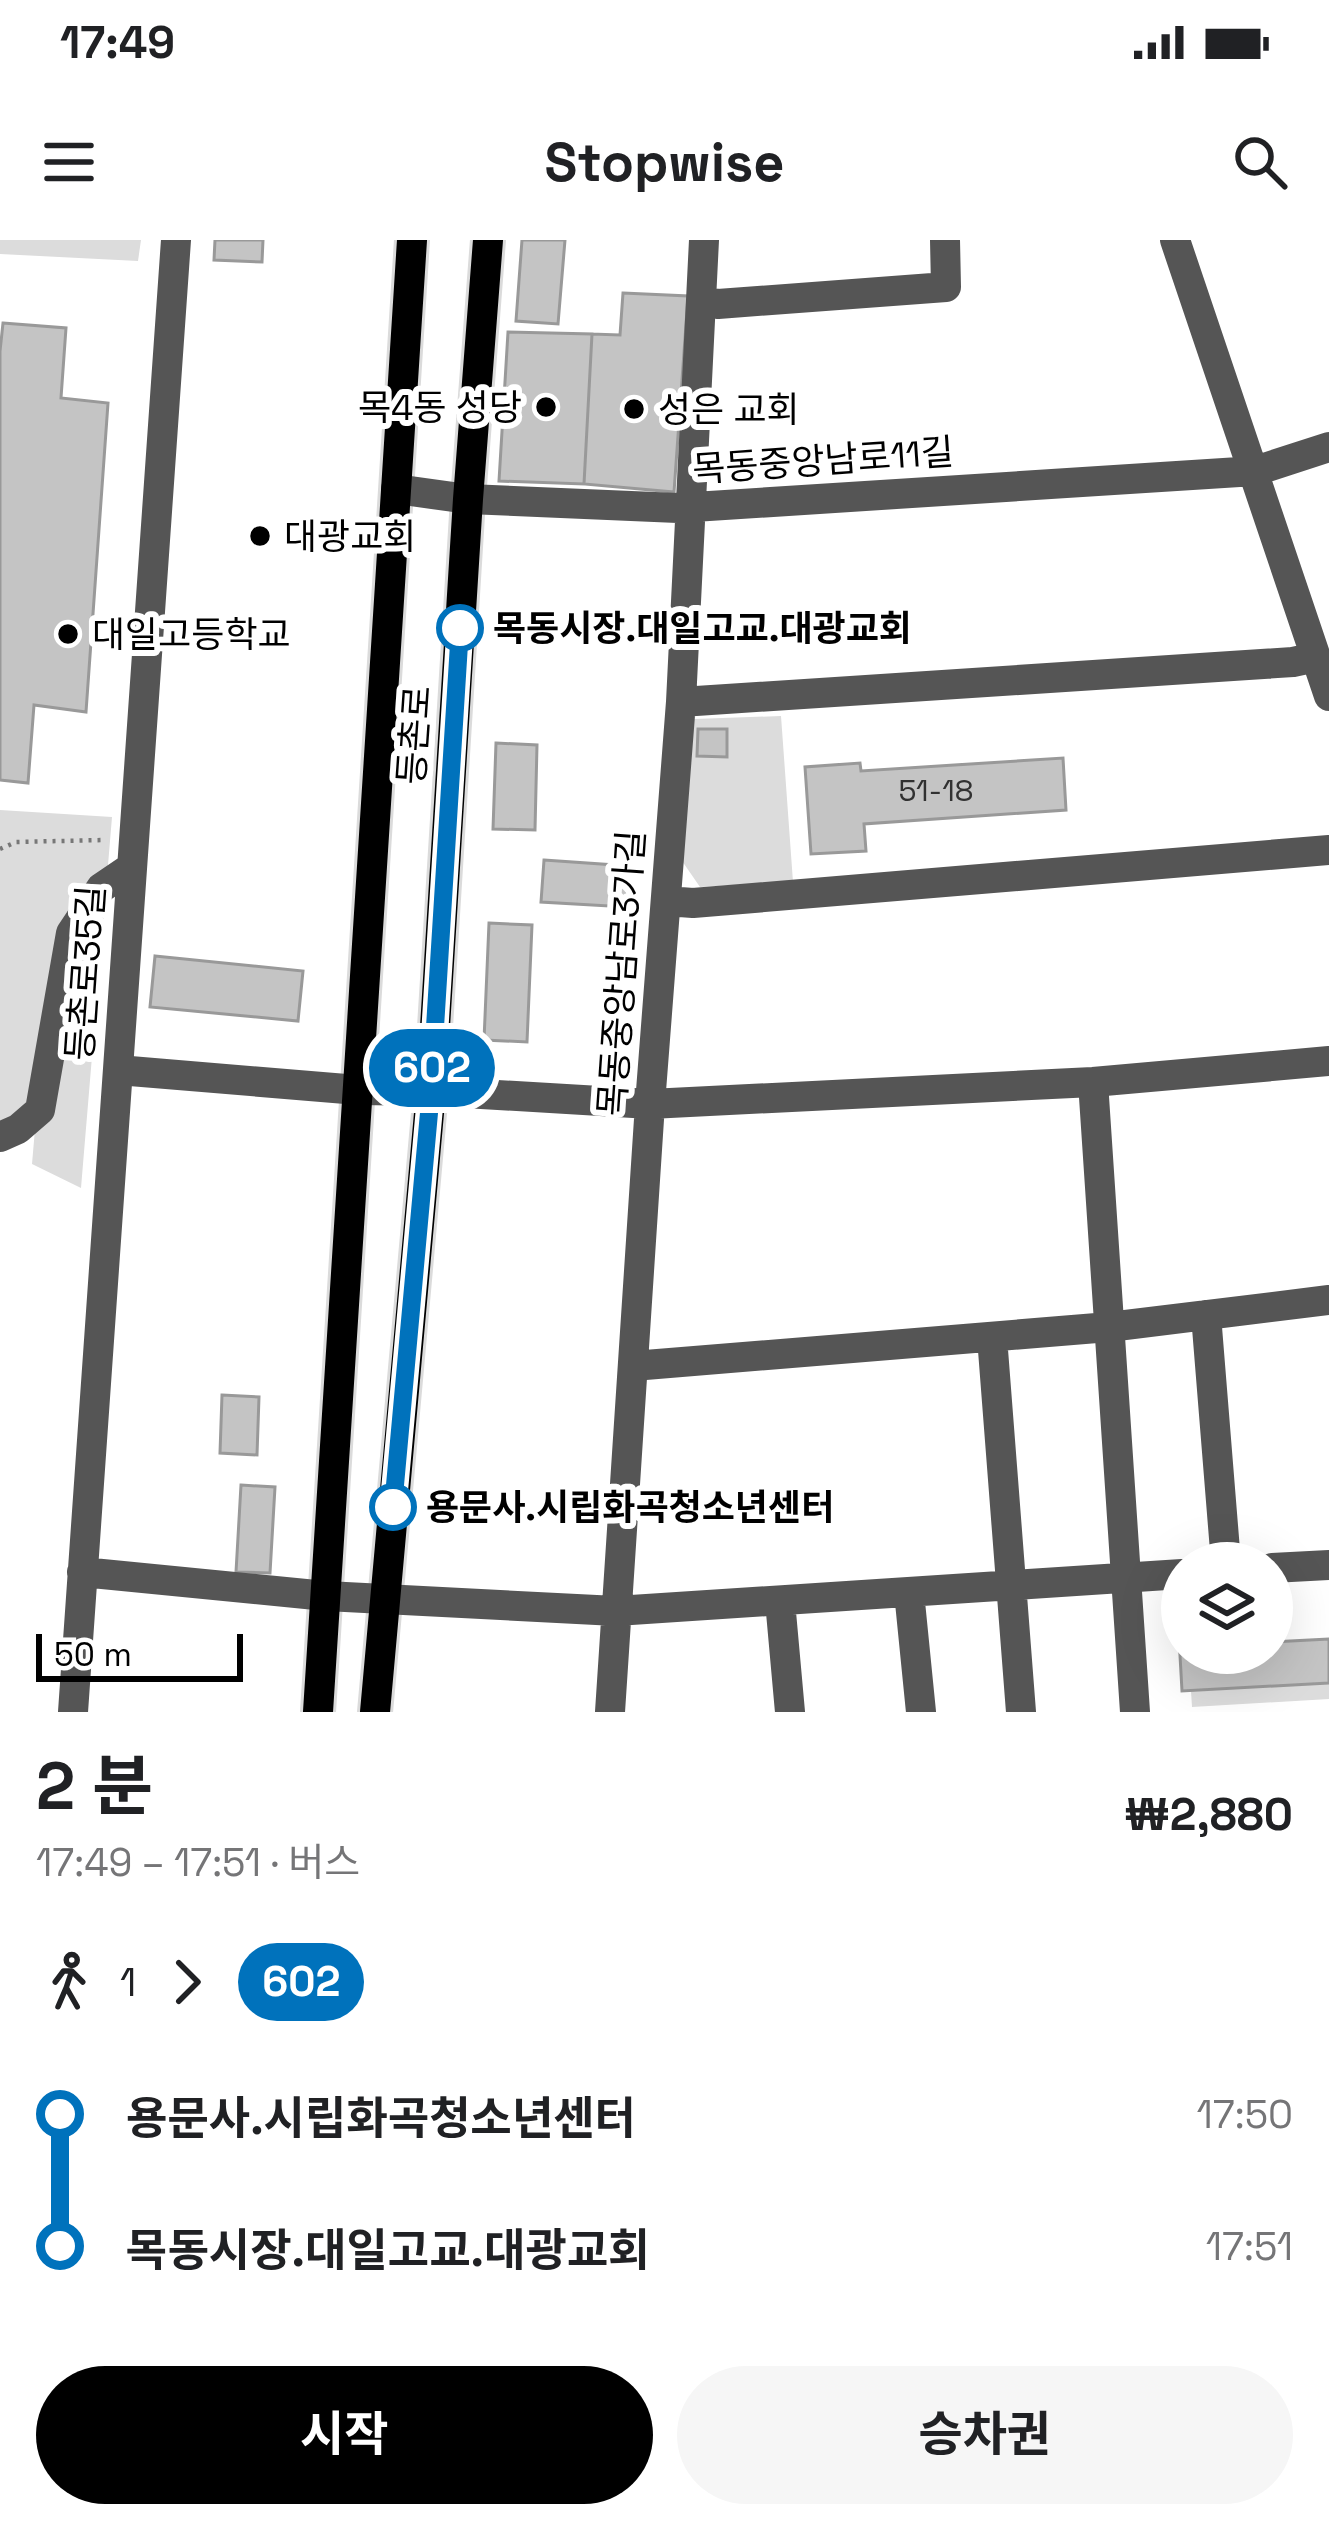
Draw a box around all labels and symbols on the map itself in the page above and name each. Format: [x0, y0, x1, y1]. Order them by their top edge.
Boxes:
place label: 목4동 성당 [358, 385, 522, 431]
place label: 성은 교회 [658, 387, 800, 433]
marker: 목4동 성당 [533, 394, 559, 420]
marker: 성은 교회 [621, 396, 647, 422]
street label: 목동중앙남로11길 [691, 429, 955, 493]
place label: 대광교회 [284, 514, 416, 560]
marker: 대광교회 [247, 523, 273, 549]
marker: 목동시장.대일고교.대광교회 [438, 606, 482, 650]
place label: 목동시장.대일고교.대광교회 [493, 606, 912, 652]
place label: 대일고등학교 [92, 612, 291, 658]
marker: 대일고등학교 [55, 621, 81, 647]
street label: 등촌로 [389, 684, 441, 786]
house number: 51-18 [899, 771, 973, 810]
street label: 목동중앙남로3가길 [589, 828, 655, 1118]
street label: 등촌로35길 [57, 884, 115, 1062]
line badge: 602 [363, 1029, 501, 1107]
marker: 용문사.시립화곡청소년센터 [371, 1485, 415, 1529]
place label: 용문사.시립화곡청소년센터 [426, 1485, 834, 1531]
scale bar [36, 1628, 243, 1681]

